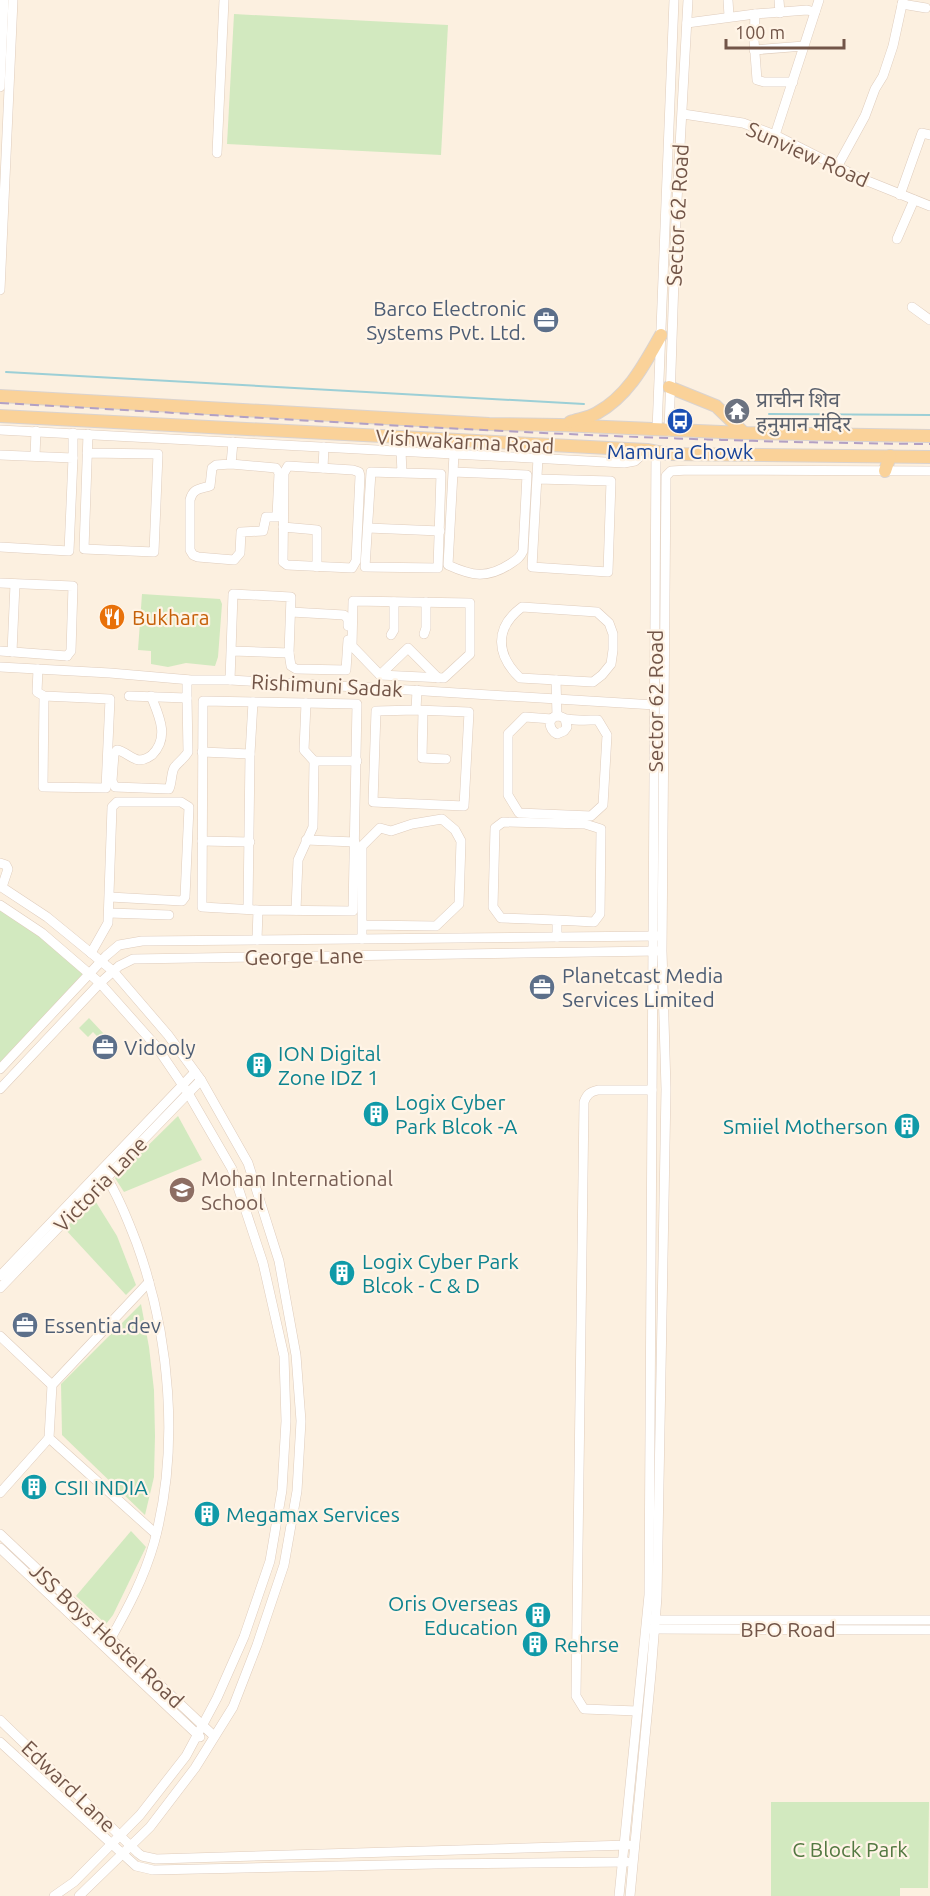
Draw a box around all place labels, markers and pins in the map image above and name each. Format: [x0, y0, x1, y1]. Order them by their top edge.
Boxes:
place label: Barco Electronic Systems Pvt. Ltd. [366, 296, 526, 344]
office icon: Barco Electronic Systems Pvt. Ltd. [531, 305, 561, 335]
place label: प्राचीन शिव हनुमान मंदिर [756, 387, 851, 437]
temple icon: प्राचीन शिव हनुमान मंदिर [722, 396, 752, 426]
bus stop icon: Mamura Chowk [665, 406, 695, 436]
place label: Mamura Chowk [607, 439, 754, 463]
restaurant icon: Bukhara [97, 602, 127, 632]
place label: Bukhara [132, 605, 209, 629]
place label: Planetcast Media Services Limited [562, 963, 723, 1011]
office icon: Planetcast Media Services Limited [527, 972, 557, 1002]
office icon: Vidooly [90, 1032, 120, 1062]
place label: Vidooly [124, 1035, 196, 1059]
place label: ION Digital Zone IDZ 1 [278, 1041, 381, 1089]
building icon: ION Digital Zone IDZ 1 [244, 1050, 274, 1080]
place label: Logix Cyber Park Blcok -A [395, 1090, 518, 1138]
building icon: Logix Cyber Park Blcok -A [361, 1099, 391, 1129]
building icon: Smiiel Motherson [892, 1111, 922, 1141]
place label: Smiiel Motherson [723, 1114, 888, 1138]
place label: Mohan International School [201, 1166, 393, 1214]
school or university icon: Mohan International School [167, 1175, 197, 1205]
place label: Logix Cyber Park Blcok - C & D [362, 1249, 519, 1297]
building icon: Logix Cyber Park Blcok - C & D [327, 1258, 357, 1288]
office icon: Essentia.dev [10, 1310, 40, 1340]
place label: Essentia.dev [44, 1313, 161, 1337]
building icon: CSII INDIA [19, 1472, 49, 1502]
place label: CSII INDIA [54, 1475, 148, 1499]
building icon: Megamax Services [192, 1499, 222, 1529]
place label: Megamax Services [226, 1502, 400, 1526]
place label: Oris Overseas Education [388, 1591, 518, 1639]
building icon: Oris Overseas Education [523, 1600, 553, 1630]
building icon: Rehrse [520, 1629, 550, 1659]
place label: Rehrse [554, 1632, 619, 1656]

